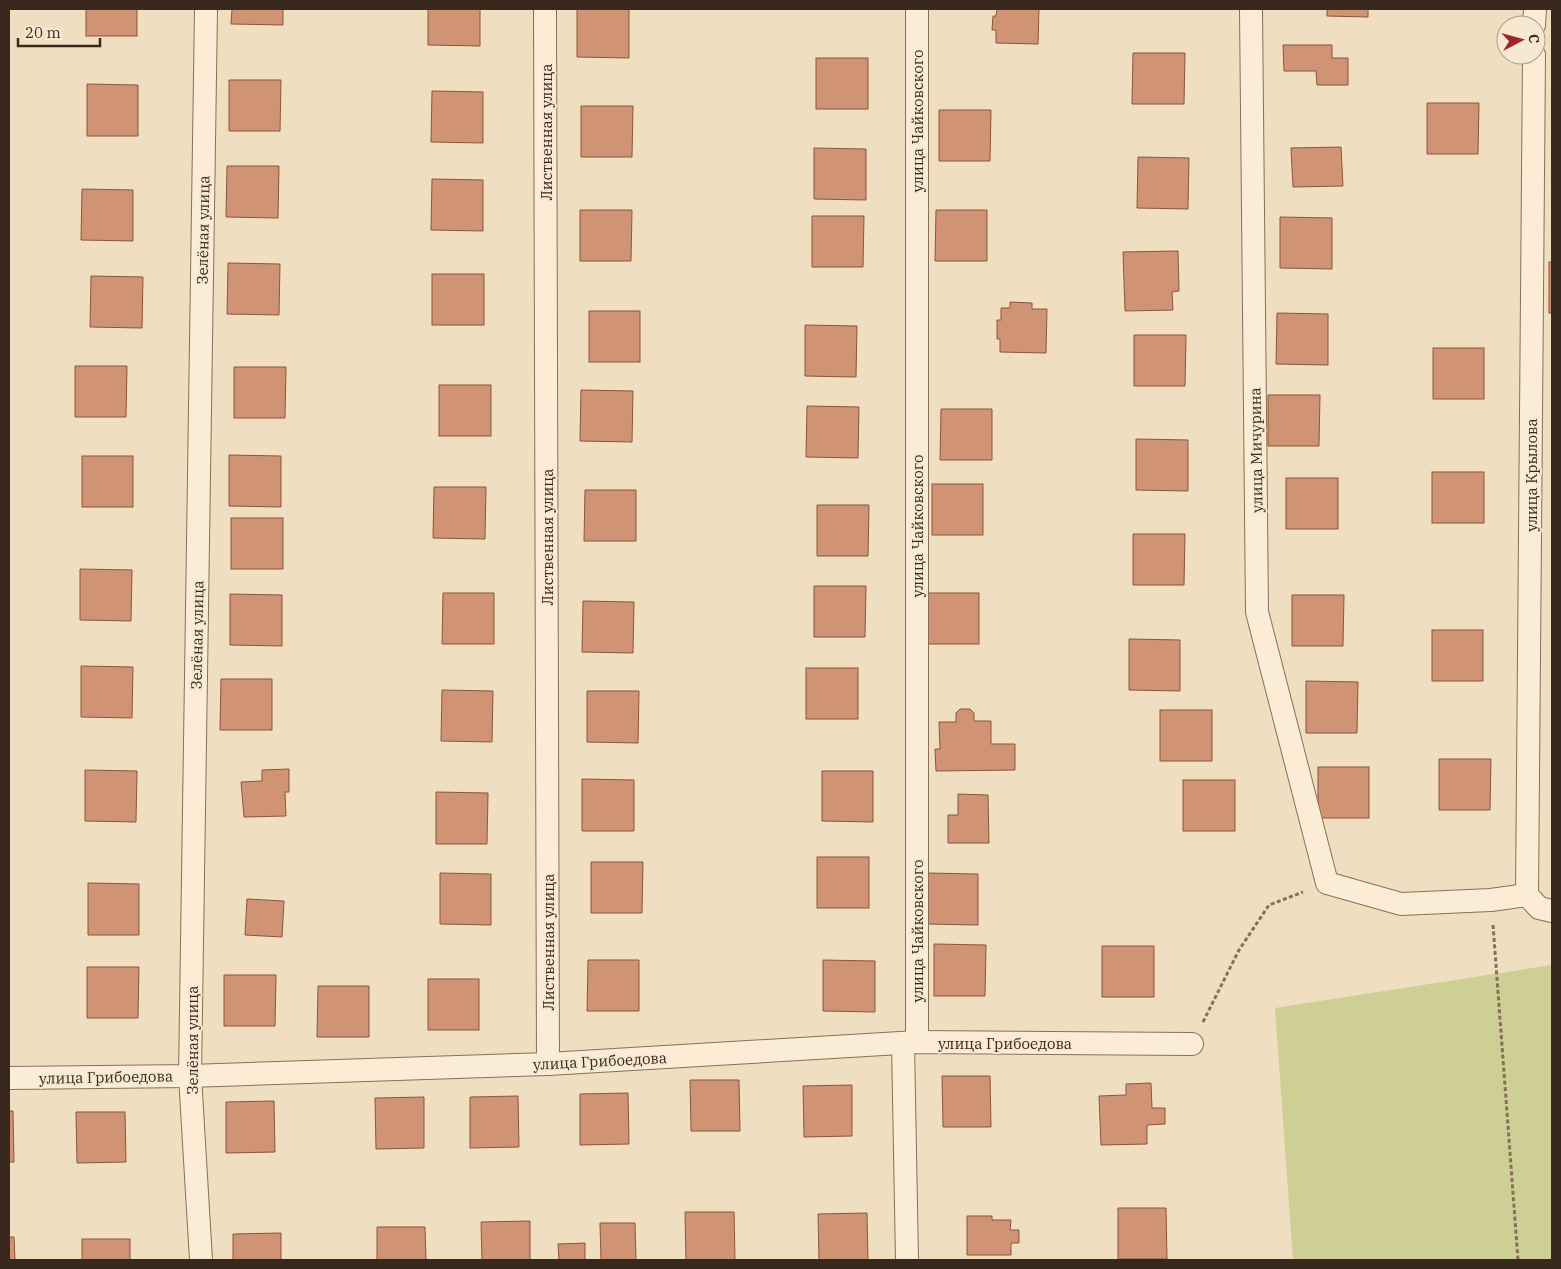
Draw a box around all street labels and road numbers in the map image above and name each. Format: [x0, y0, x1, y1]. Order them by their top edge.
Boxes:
street label: улица Чайковского [908, 50, 927, 192]
street label: Лиственная улица [537, 64, 556, 200]
street label: Зелёная улица [193, 175, 213, 285]
street label: улица Мичурина [1245, 387, 1267, 513]
street label: улица Крылова [1522, 418, 1541, 532]
street label: улица Чайковского [908, 455, 927, 597]
street label: Лиственная улица [538, 469, 557, 605]
street label: Зелёная улица [187, 580, 207, 690]
street label: улица Чайковского [908, 860, 927, 1002]
street label: Лиственная улица [539, 874, 558, 1010]
street label: Зелёная улица [183, 986, 202, 1094]
street label: улица Грибоедова [938, 1034, 1072, 1053]
street label: улица Грибоедова [533, 1048, 667, 1074]
street label: улица Грибоедова [39, 1066, 173, 1088]

